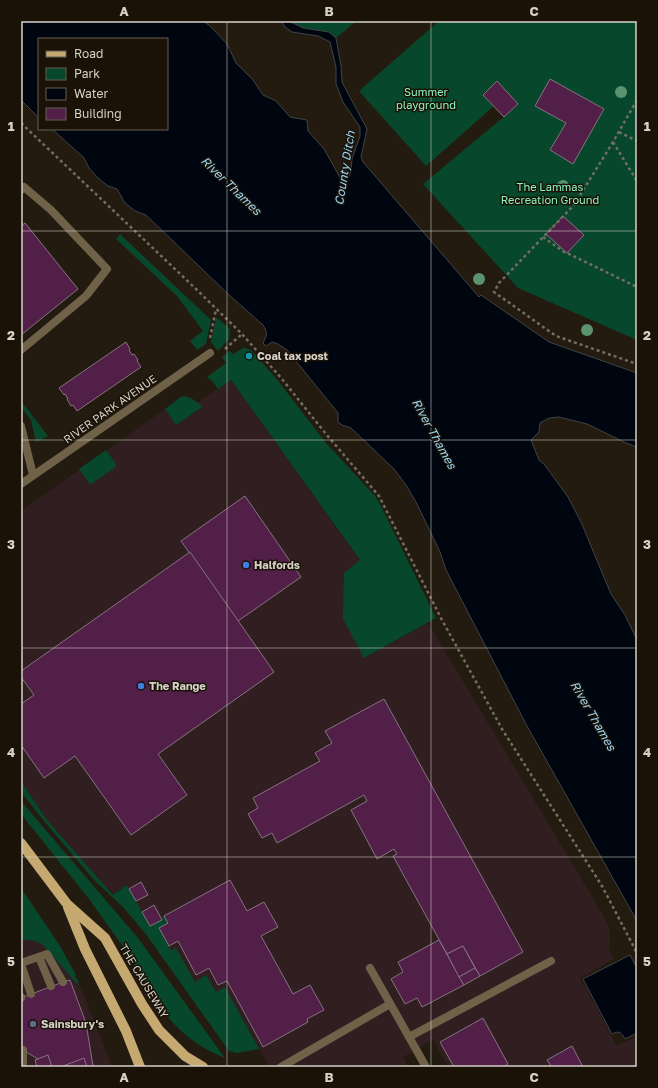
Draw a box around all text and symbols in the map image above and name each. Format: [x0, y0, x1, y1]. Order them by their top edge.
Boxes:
text: A [119, 3, 129, 19]
text: B [324, 3, 334, 19]
text: C [529, 3, 539, 19]
legend [38, 38, 168, 130]
text: Road [74, 46, 103, 61]
text: Park [74, 66, 100, 81]
park label: Summer playground [396, 85, 456, 111]
text: Water [74, 86, 108, 101]
text: Building [74, 106, 122, 121]
text: 1 [8, 118, 15, 134]
text: 1 [644, 118, 651, 134]
water label: County Ditch [331, 129, 358, 206]
water label: River Thames [198, 153, 265, 219]
park label: The Lammas Recreation Ground [501, 180, 599, 206]
text: 2 [7, 327, 15, 343]
text: 2 [643, 327, 651, 343]
place label: Coal tax post [257, 349, 329, 362]
marker: Coal tax post [244, 351, 254, 361]
street label: RIVER PARK AVENUE [61, 371, 159, 446]
water label: River Thames [409, 396, 460, 472]
text: 3 [7, 536, 15, 552]
text: 3 [643, 536, 651, 552]
place label: Halfords [254, 558, 300, 571]
marker: Halfords [241, 560, 251, 570]
water label: River Thames [567, 678, 620, 754]
place label: The Range [149, 679, 206, 692]
marker: The Range [136, 681, 146, 691]
text: 4 [7, 744, 15, 760]
text: 4 [643, 744, 651, 760]
street label: THE CAUSEWAY [117, 941, 172, 1020]
text: 5 [7, 953, 15, 969]
text: 5 [643, 953, 651, 969]
place label: Sainsbury's [41, 1017, 104, 1030]
marker: Sainsbury's [28, 1019, 38, 1029]
text: A [119, 1069, 129, 1085]
text: B [324, 1069, 334, 1085]
text: C [529, 1069, 539, 1085]

